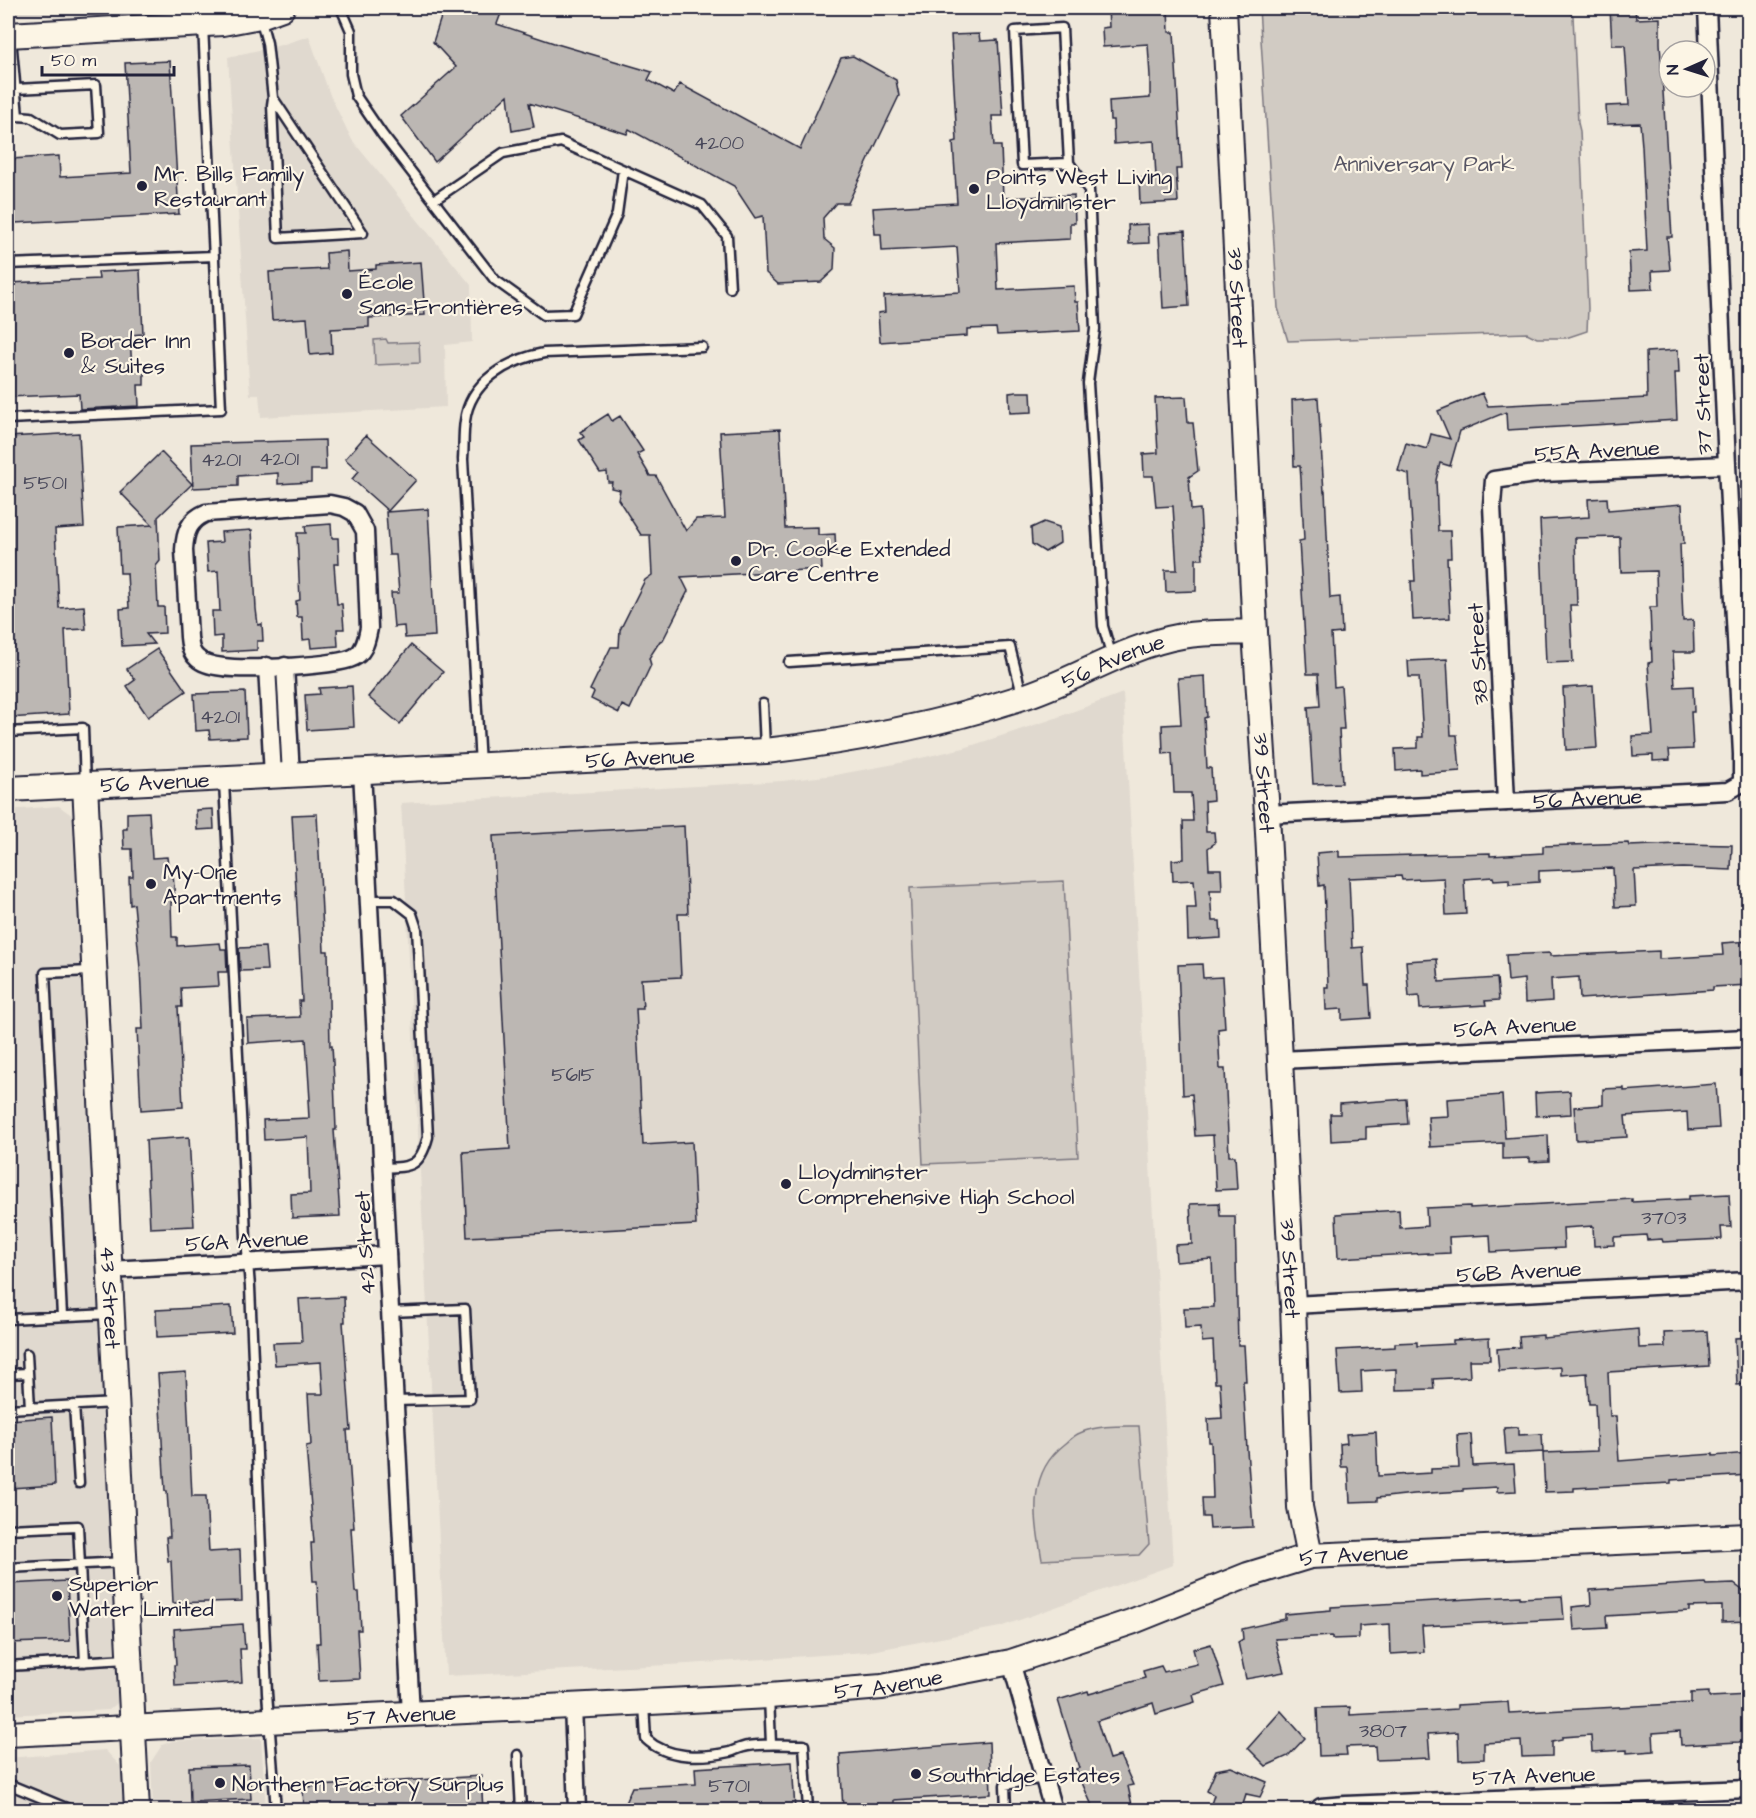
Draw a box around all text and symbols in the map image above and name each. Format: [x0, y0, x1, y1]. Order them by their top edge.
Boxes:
scale bar [42, 39, 174, 77]
north arrow [1657, 39, 1717, 99]
text: 50 m [51, 48, 96, 73]
text: N [1662, 64, 1684, 75]
house number: 4200 [694, 129, 745, 157]
park label: Anniversary Park [1333, 149, 1515, 181]
place label: Mr. Bills Family Restaurant [154, 159, 304, 215]
place label: Points West Living Lloydminster [986, 162, 1172, 219]
marker: Mr. Bills Family Restaurant [135, 179, 149, 193]
marker: Points West Living Lloydminster [967, 182, 981, 196]
street label: 39 Street [1219, 247, 1255, 349]
place label: École Sans-Frontières [359, 267, 523, 323]
marker: École Sans-Frontières [340, 287, 354, 301]
place label: Border Inn & Suites [81, 326, 191, 382]
marker: Border Inn & Suites [62, 346, 76, 360]
street label: 37 Street [1686, 353, 1721, 455]
street label: 55A Avenue [1534, 433, 1661, 470]
house number: 4201 [259, 445, 300, 473]
house number: 4201 [201, 446, 242, 474]
house number: 5501 [23, 469, 67, 497]
place label: Dr. Cooke Extended Care Centre [748, 534, 951, 590]
marker: Dr. Cooke Extended Care Centre [729, 554, 743, 568]
street label: 38 Street [1460, 602, 1497, 706]
street label: 56 Avenue [1057, 627, 1168, 697]
house number: 4201 [200, 703, 241, 731]
street label: 39 Street [1245, 732, 1282, 834]
street label: 56 Avenue [585, 741, 696, 777]
street label: 56 Avenue [99, 765, 211, 801]
street label: 56 Avenue [1532, 781, 1643, 818]
place label: My-One Apartments [163, 857, 282, 913]
marker: My-One Apartments [144, 877, 158, 891]
street label: 56A Avenue [1452, 1009, 1578, 1046]
house number: 5615 [551, 1061, 595, 1089]
place label: Lloydminster Comprehensive High School [798, 1157, 1075, 1214]
marker: Lloydminster Comprehensive High School [779, 1177, 793, 1191]
street label: 42 Street [347, 1190, 384, 1296]
house number: 3703 [1641, 1204, 1687, 1232]
street label: 39 Street [1271, 1217, 1307, 1319]
street label: 56A Avenue [184, 1223, 310, 1260]
street label: 43 Street [91, 1245, 128, 1350]
street label: 56B Avenue [1456, 1254, 1583, 1291]
street label: 57 Avenue [1296, 1538, 1409, 1575]
place label: Superior Water Limited [69, 1569, 214, 1625]
marker: Superior Water Limited [50, 1589, 64, 1603]
street label: 57 Avenue [833, 1662, 946, 1708]
street label: 57 Avenue [346, 1698, 457, 1734]
house number: 3807 [1359, 1717, 1407, 1745]
street label: 57A Avenue [1472, 1759, 1596, 1794]
place label: Southridge Estates [928, 1760, 1120, 1792]
marker: Southridge Estates [909, 1767, 923, 1781]
place label: Northern Factory Surplus [232, 1769, 504, 1801]
house number: 5701 [708, 1772, 750, 1800]
marker: Northern Factory Surplus [213, 1776, 227, 1790]

